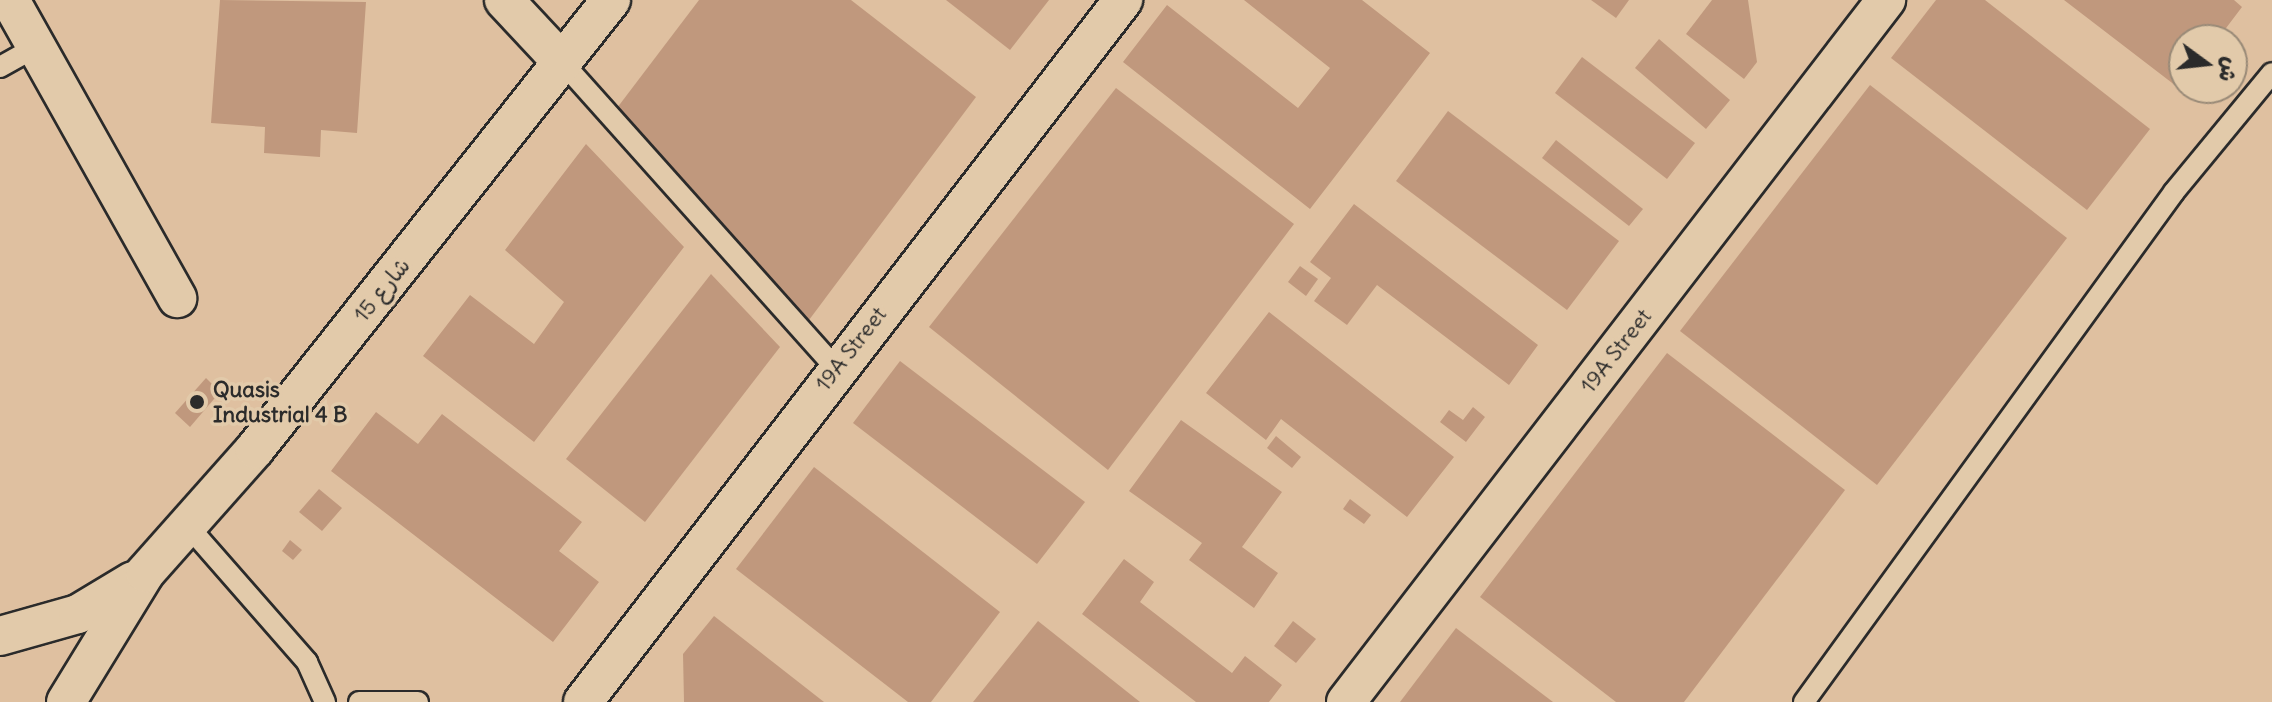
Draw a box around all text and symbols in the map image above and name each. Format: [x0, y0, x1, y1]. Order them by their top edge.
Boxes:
north arrow [2168, 24, 2248, 104]
text: ش [2213, 54, 2246, 85]
street label: شارع 15 [348, 253, 416, 327]
street label: 19A Street [810, 302, 892, 396]
street label: 19A Street [1575, 304, 1657, 398]
place label: Quasis Industrial 4 B [213, 376, 347, 428]
marker: Quasis Industrial 4 B [188, 393, 206, 411]

